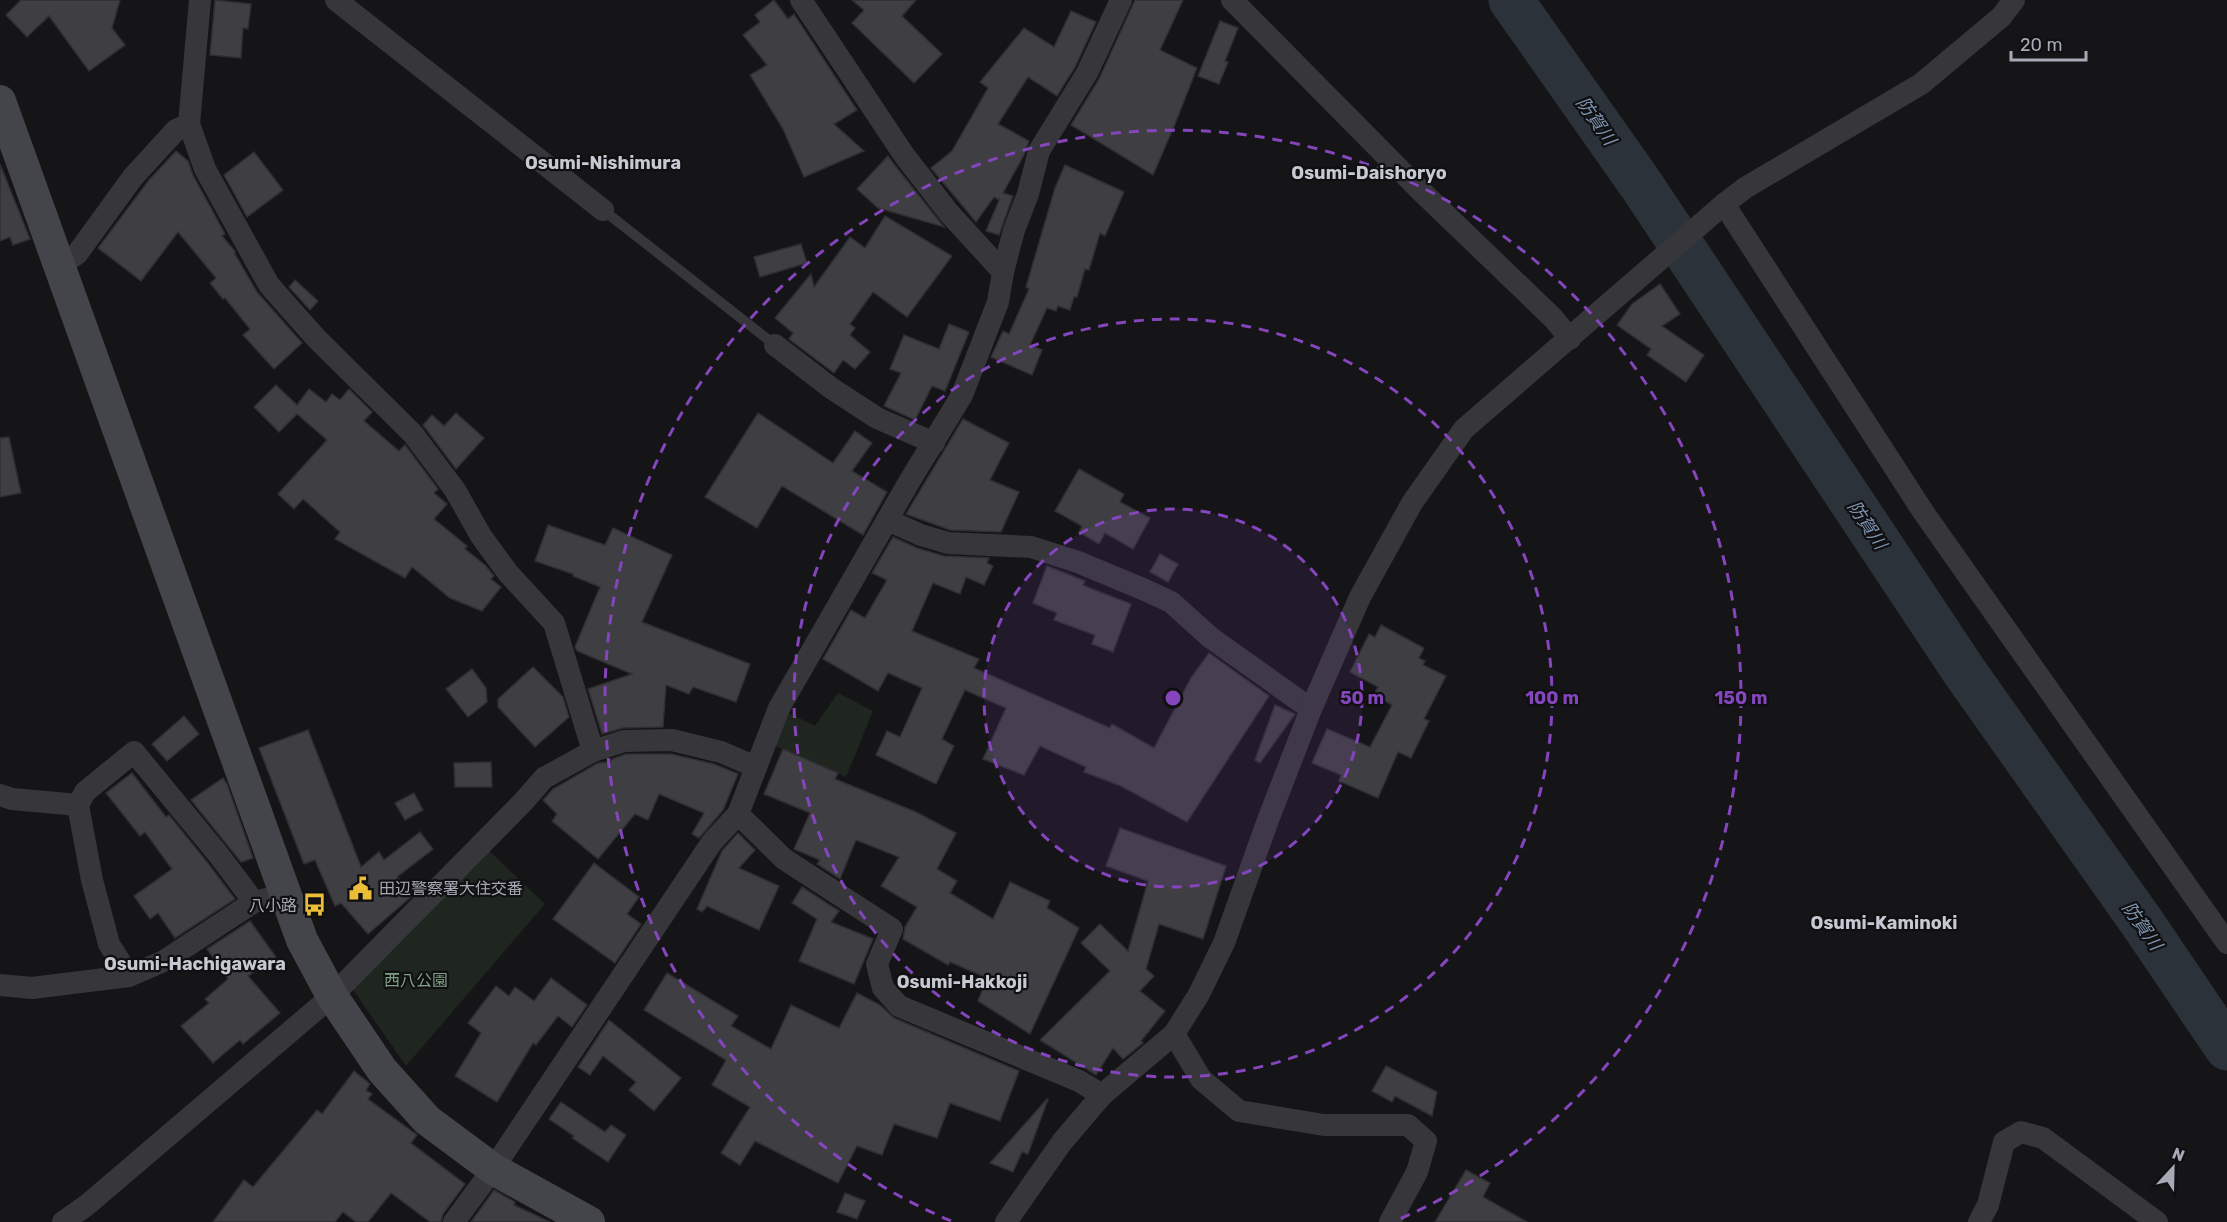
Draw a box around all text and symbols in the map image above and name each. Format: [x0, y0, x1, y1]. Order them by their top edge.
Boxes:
scale bar [2011, 24, 2086, 62]
text: 20 m [2020, 34, 2062, 56]
water label: 防賀川 [1572, 93, 1622, 151]
district label: Osumi-Nishimura [525, 152, 681, 174]
district label: Osumi-Daishoryo [1291, 162, 1447, 184]
water label: 防賀川 [1843, 496, 1892, 555]
text: 50 m [1340, 687, 1384, 709]
text: 100 m [1525, 687, 1579, 709]
text: 150 m [1714, 687, 1768, 709]
centre of rings [1163, 688, 1183, 708]
public building icon: 田辺警察署大住交番 [348, 875, 374, 901]
place label: 田辺警察署大住交番 [379, 879, 523, 898]
bus stop icon: 八小路 [302, 892, 328, 918]
place label: 八小路 [249, 896, 297, 915]
water label: 防賀川 [2118, 898, 2168, 956]
district label: Osumi-Kaminoki [1811, 912, 1957, 934]
district label: Osumi-Hachigawara [104, 953, 286, 975]
park label: 西八公園 [384, 971, 448, 990]
district label: Osumi-Hakkoji [897, 971, 1027, 993]
north arrow [2143, 1138, 2203, 1198]
text: N [2170, 1144, 2187, 1166]

